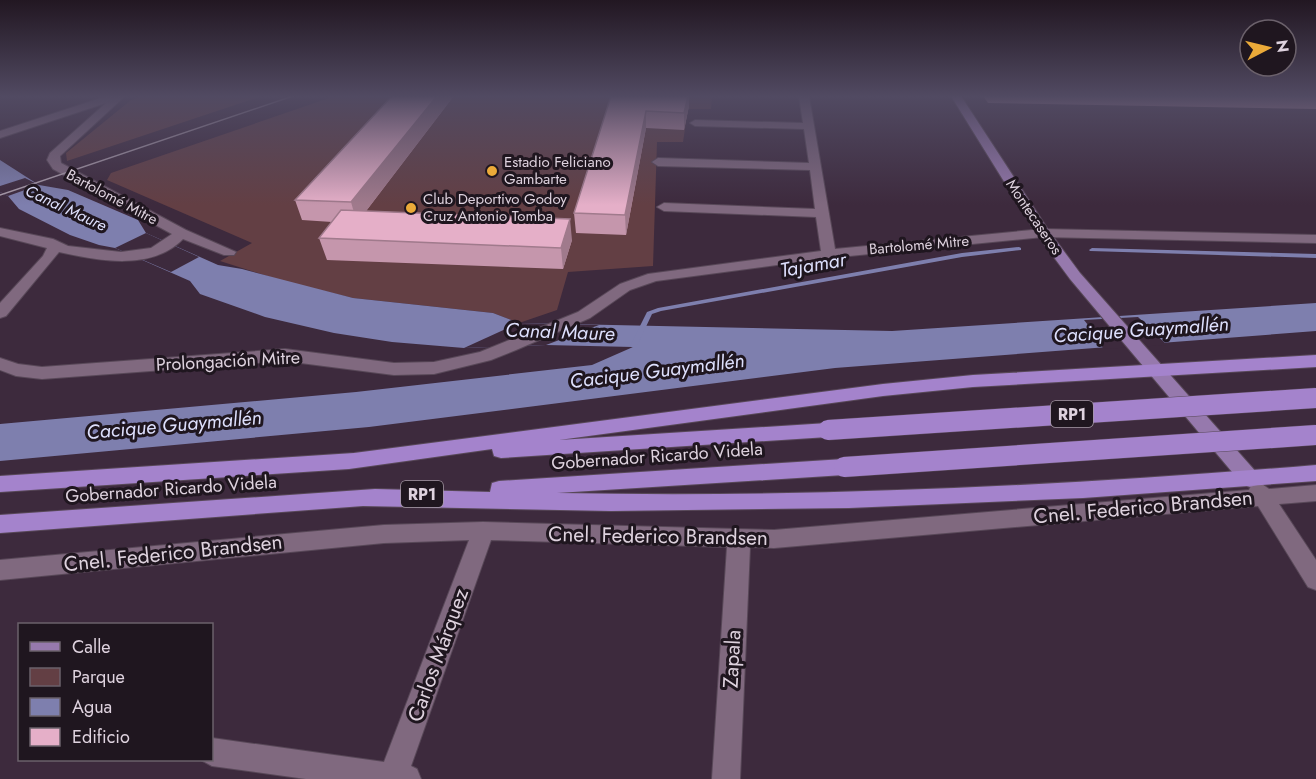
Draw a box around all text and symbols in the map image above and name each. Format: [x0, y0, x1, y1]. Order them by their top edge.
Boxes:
north arrow [1238, 18, 1298, 78]
text: N [1270, 39, 1295, 54]
place label: Estadio Feliciano Gambarte [504, 151, 611, 190]
street label: Bartolomé Mitre [63, 164, 162, 230]
marker: Estadio Feliciano Gambarte [485, 164, 499, 178]
street label: Montecaseros [1001, 175, 1067, 259]
water label: Canal Maure [21, 179, 111, 237]
place label: Club Deportivo Godoy Cruz Antonio Tomba [423, 188, 567, 227]
marker: Club Deportivo Godoy Cruz Antonio Tomba [404, 201, 418, 215]
street label: Bartolomé Mitre [868, 230, 970, 260]
water label: Tajamar [778, 245, 850, 285]
water label: Cacique Guaymallén [1052, 309, 1230, 351]
water label: Canal Maure [505, 316, 615, 348]
street label: Prolongación Mitre [155, 344, 301, 378]
water label: Cacique Guaymallén [568, 346, 746, 396]
road number: RP1 [1051, 401, 1093, 427]
water label: Cacique Guaymallén [85, 403, 263, 447]
street label: Gobernador Ricardo Videla [550, 436, 764, 476]
street label: Gobernador Ricardo Videla [64, 469, 278, 509]
road number: RP1 [401, 481, 443, 507]
street label: Cnel. Federico Brandsen [1032, 482, 1254, 532]
street label: Cnel. Federico Brandsen [548, 519, 768, 553]
street label: Cnel. Federico Brandsen [62, 527, 284, 579]
street label: Carlos Márquez [400, 584, 476, 726]
legend [18, 623, 213, 761]
street label: Zapala [715, 629, 749, 689]
text: Calle [72, 634, 111, 660]
text: Parque [72, 664, 125, 690]
text: Agua [72, 694, 112, 720]
text: Edificio [72, 724, 130, 750]

